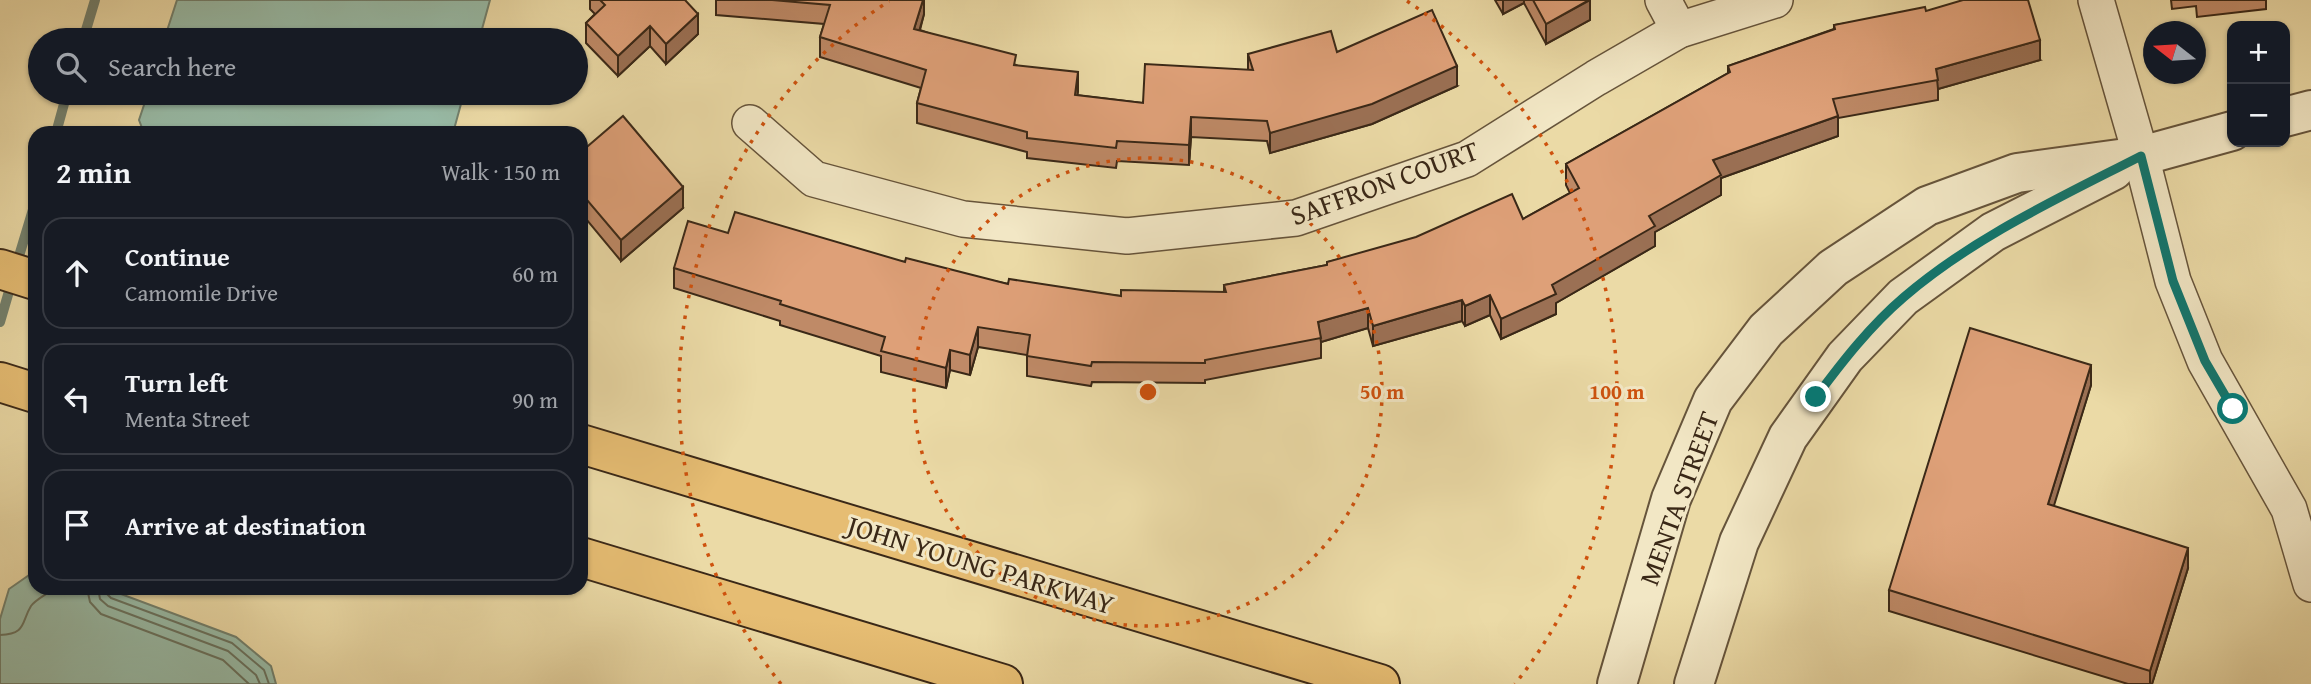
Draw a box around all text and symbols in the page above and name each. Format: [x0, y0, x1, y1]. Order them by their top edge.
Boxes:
north arrow [2143, 21, 2206, 84]
map controls [2227, 21, 2290, 147]
button: + [2227, 21, 2290, 84]
search box [28, 28, 588, 105]
text: Search here [108, 47, 236, 86]
icon: search [52, 48, 90, 86]
button: − [2227, 84, 2290, 147]
street label: SAFFRON COURT [1284, 129, 1484, 235]
text: 2 min [56, 150, 131, 194]
text: Walk · 150 m [441, 155, 560, 188]
text: Continue [125, 237, 230, 276]
icon: ahead [58, 254, 96, 292]
text: 60 m [512, 257, 558, 290]
text: Camomile Drive [125, 276, 278, 309]
text: Turn left [125, 363, 228, 402]
text: 50 m [1360, 376, 1404, 407]
text: 100 m [1589, 376, 1645, 407]
icon: left [58, 380, 96, 418]
centre of rings [1136, 380, 1160, 404]
route end [1800, 381, 1831, 412]
text: 90 m [512, 383, 558, 416]
route start [2217, 393, 2248, 424]
text: Menta Street [125, 402, 250, 435]
street label: MENTA STREET [1628, 405, 1729, 591]
street label: JOHN YOUNG PARKWAY [840, 503, 1120, 624]
icon: arrive [58, 506, 96, 544]
text: Arrive at destination [125, 506, 366, 545]

